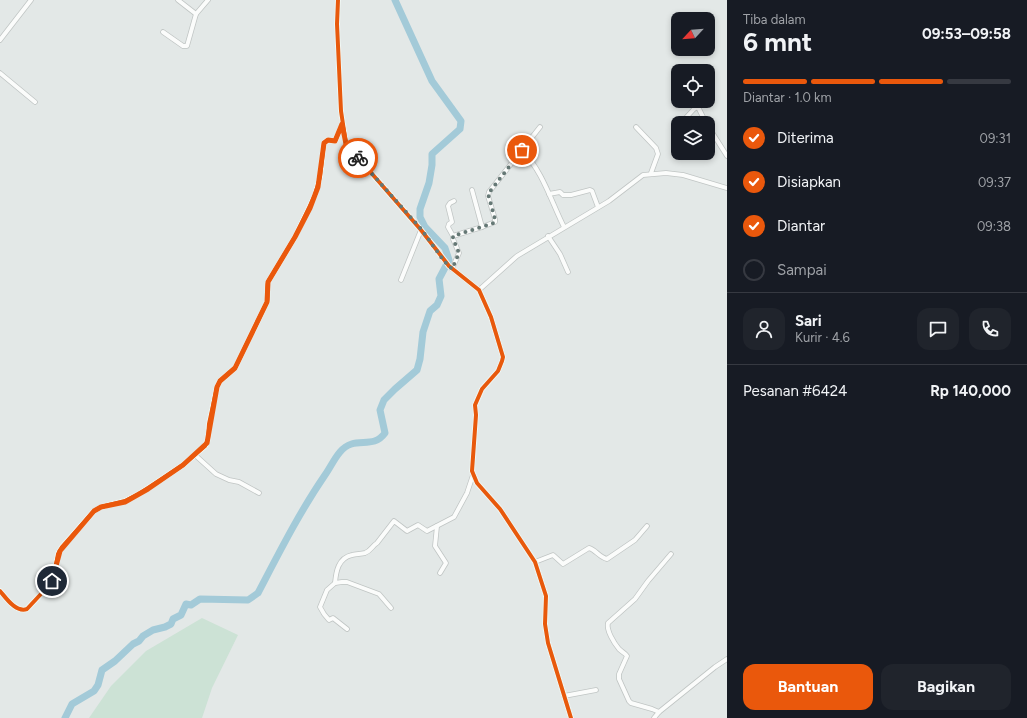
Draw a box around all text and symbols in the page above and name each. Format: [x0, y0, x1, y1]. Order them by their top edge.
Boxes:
north arrow [671, 12, 715, 56]
map controls [671, 12, 715, 160]
text: Tiba dalam [743, 12, 805, 27]
text: 09:53–09:58 [922, 25, 1011, 43]
text: 6 mnt [743, 26, 812, 58]
button: locate [671, 64, 715, 108]
text: Diantar · 1.0 km [743, 90, 831, 105]
button: layers [671, 116, 715, 160]
icon: check [743, 127, 765, 149]
text: Diterima [777, 129, 834, 147]
text: 09:31 [980, 131, 1011, 146]
pin [505, 133, 539, 167]
courier [338, 138, 378, 178]
icon: bag [511, 139, 533, 161]
icon: bike [347, 147, 369, 169]
icon: check [743, 171, 765, 193]
text: Disiapkan [777, 173, 841, 191]
text: 09:37 [978, 175, 1011, 190]
icon: check [743, 215, 765, 237]
text: Diantar [777, 217, 825, 235]
text: 09:38 [977, 219, 1011, 234]
text: Sampai [777, 261, 827, 279]
button: person [743, 308, 785, 350]
button: chat [917, 308, 959, 350]
button: phone [969, 308, 1011, 350]
text: Sari [795, 312, 822, 330]
text: Kurir · 4.6 [795, 330, 850, 345]
text: Pesanan #6424 [743, 382, 847, 400]
text: Rp 140,000 [930, 382, 1011, 400]
pin [35, 564, 69, 598]
icon: home [41, 570, 63, 592]
button: Bantuan [743, 664, 873, 710]
button: Bagikan [881, 664, 1011, 710]

